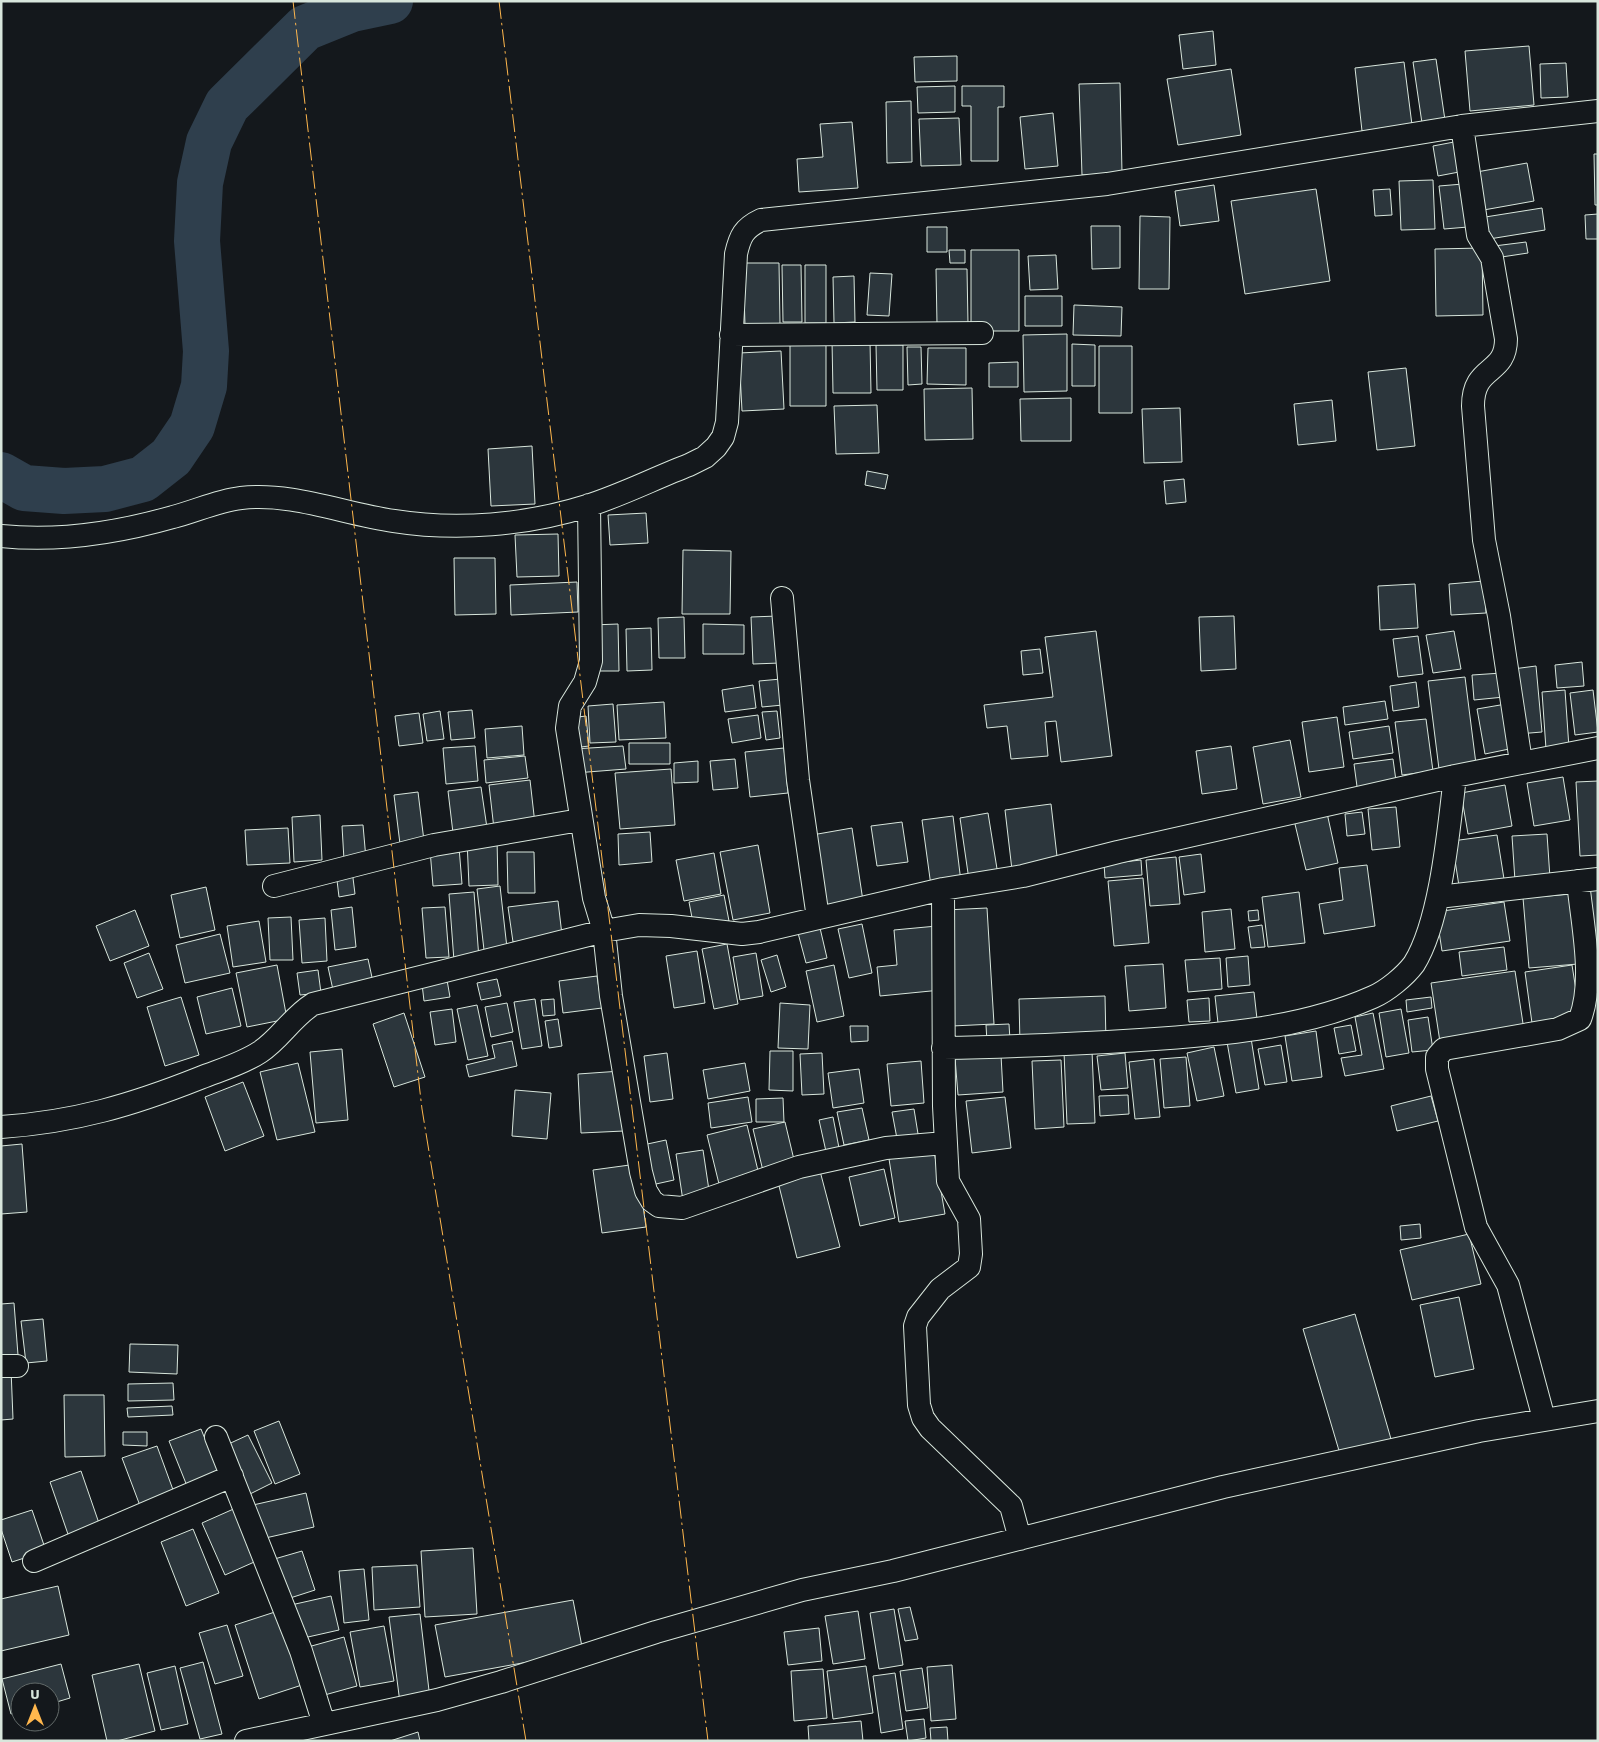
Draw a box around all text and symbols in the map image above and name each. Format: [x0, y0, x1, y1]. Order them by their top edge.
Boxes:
north arrow [10, 1682, 60, 1732]
text: U [30, 1686, 40, 1703]

